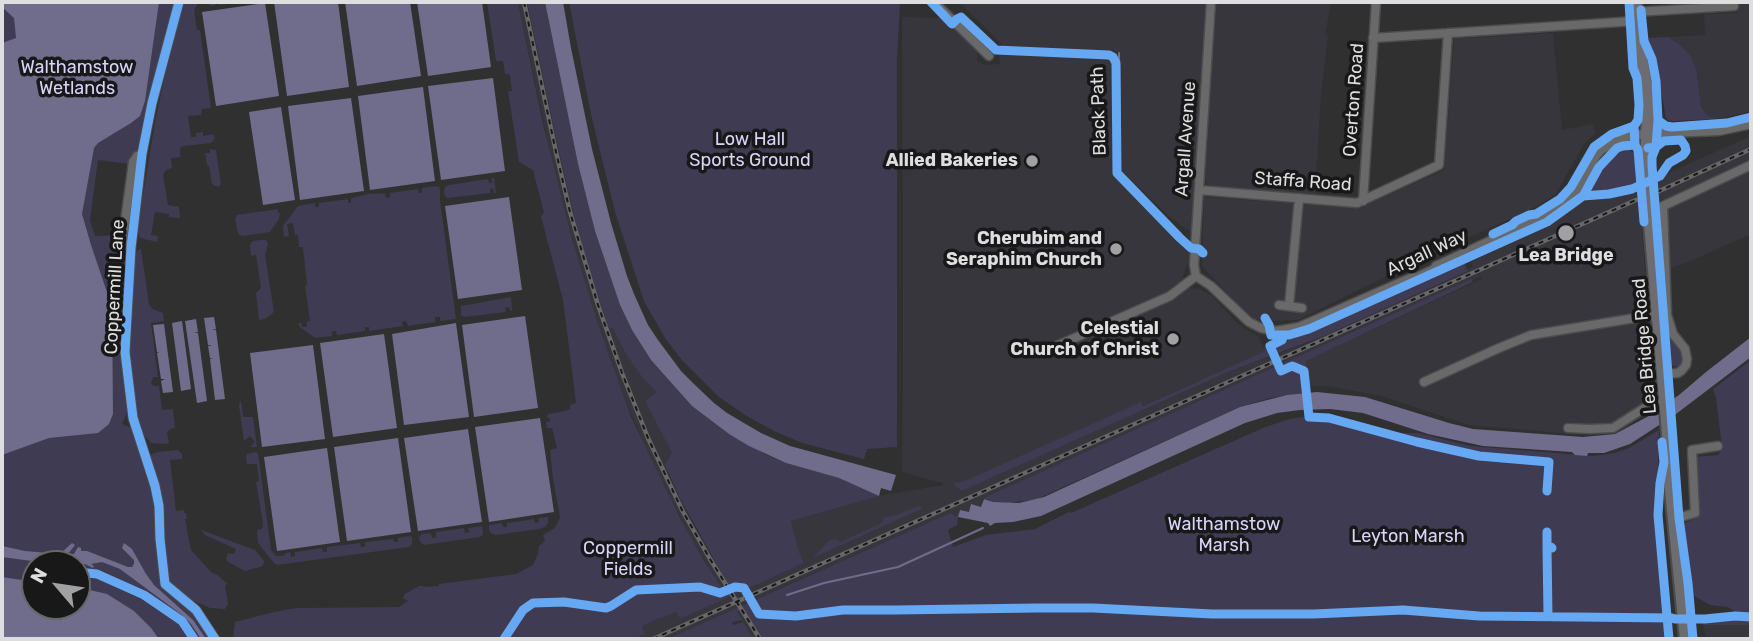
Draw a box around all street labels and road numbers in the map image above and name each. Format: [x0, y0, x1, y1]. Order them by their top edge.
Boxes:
street label: Overton Road [1339, 42, 1369, 158]
street label: Black Path [1087, 66, 1111, 156]
street label: Argall Avenue [1171, 81, 1201, 197]
street label: Staffa Road [1254, 168, 1352, 196]
street label: Coppermill Lane [101, 219, 129, 355]
street label: Argall Way [1383, 225, 1471, 281]
street label: Lea Bridge Road [1628, 277, 1662, 415]

